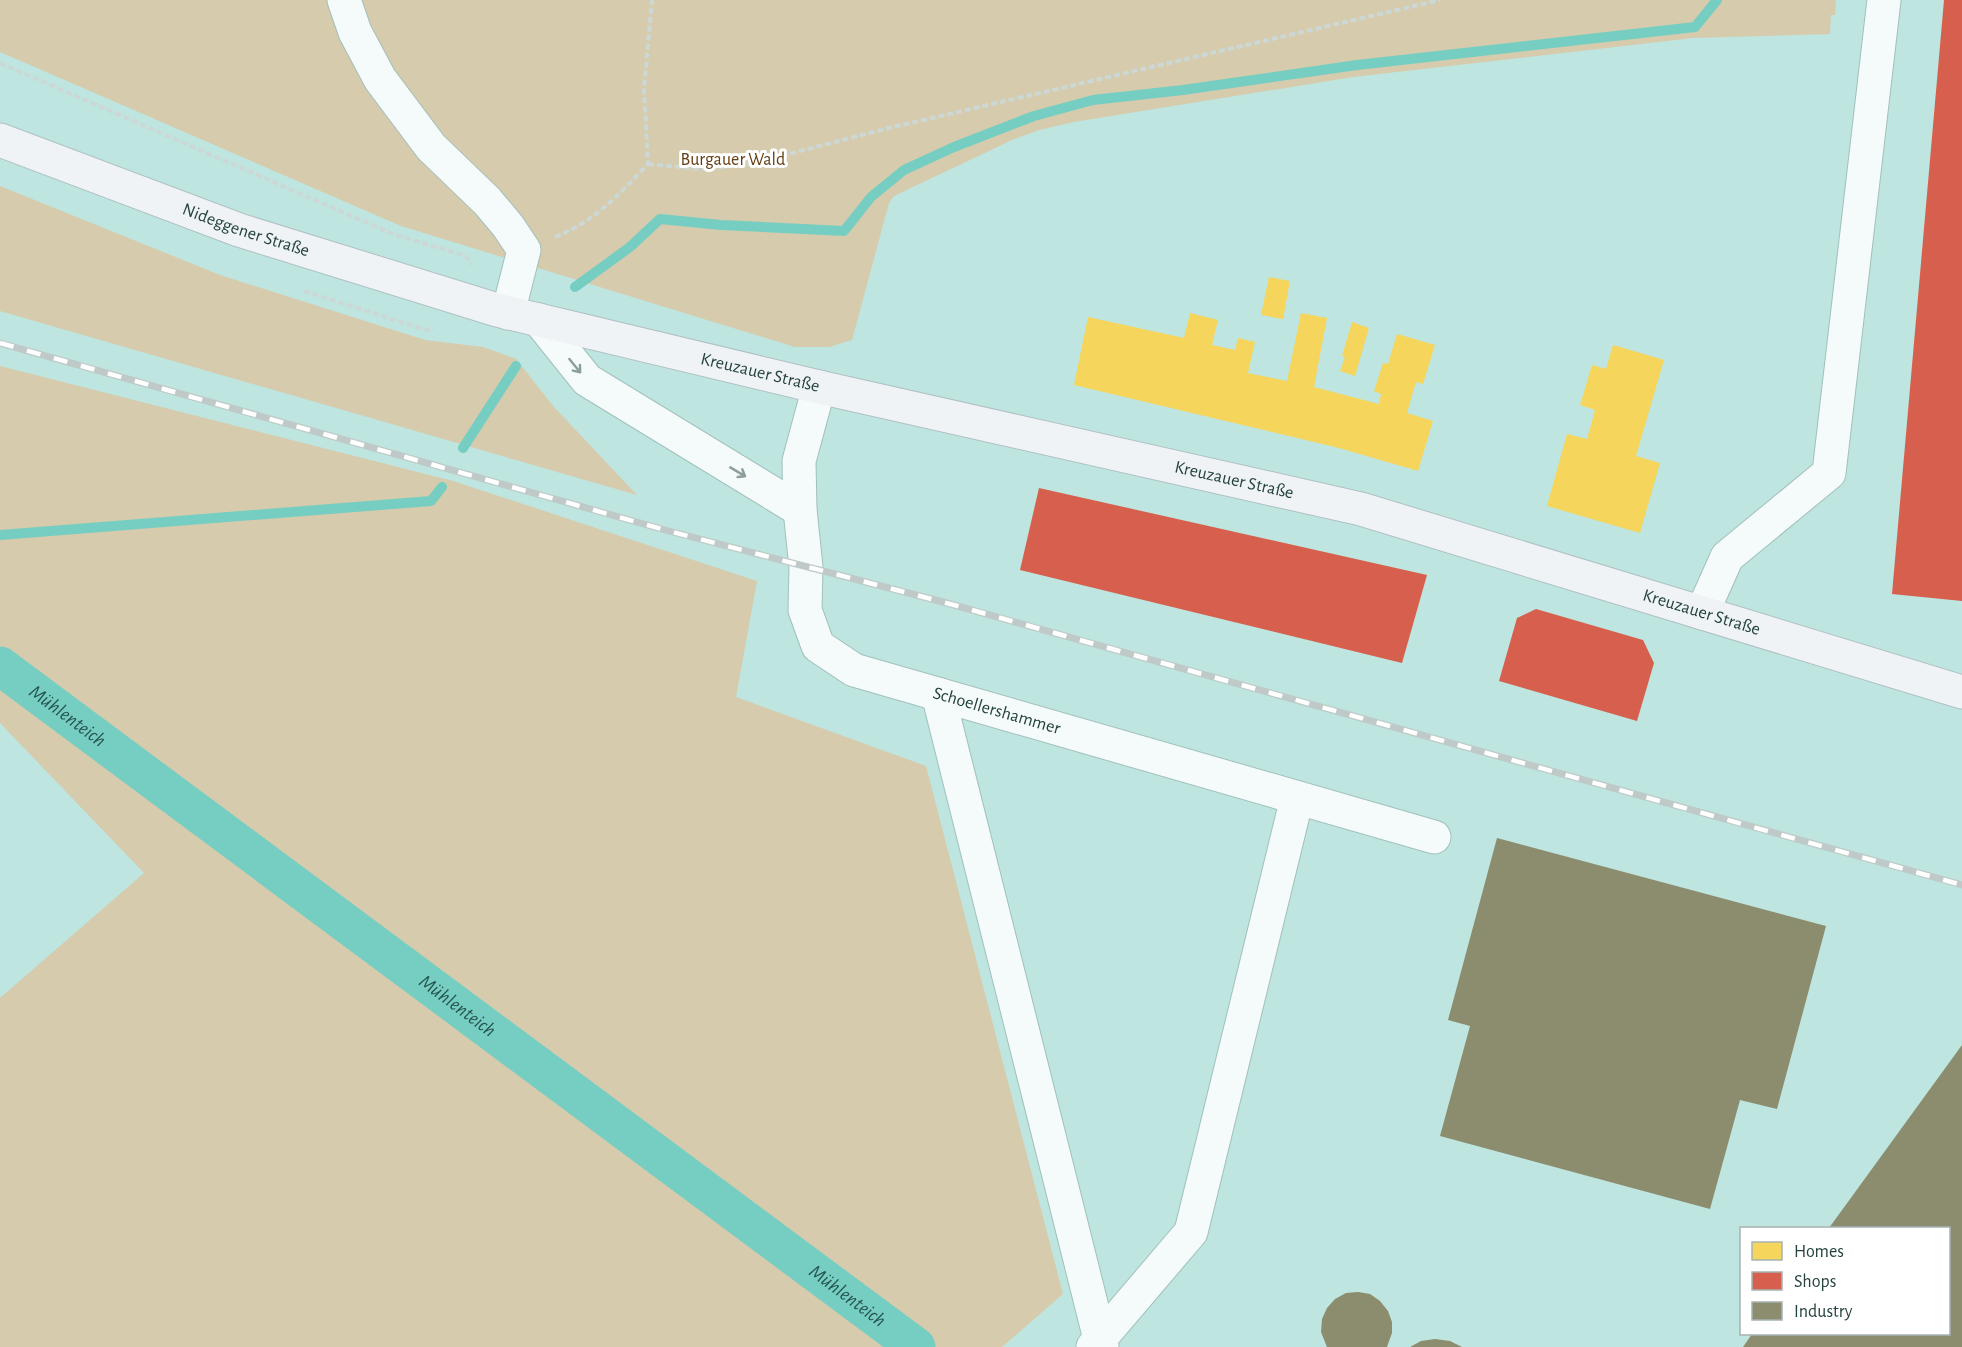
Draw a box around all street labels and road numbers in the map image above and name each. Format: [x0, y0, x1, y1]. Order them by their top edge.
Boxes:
street label: Nideggener Straße [180, 200, 311, 260]
street label: Kreuzauer Straße [699, 350, 821, 396]
street label: Kreuzauer Straße [1173, 458, 1295, 503]
street label: Kreuzauer Straße [1641, 586, 1762, 639]
street label: Schoellershammer [931, 684, 1063, 738]

